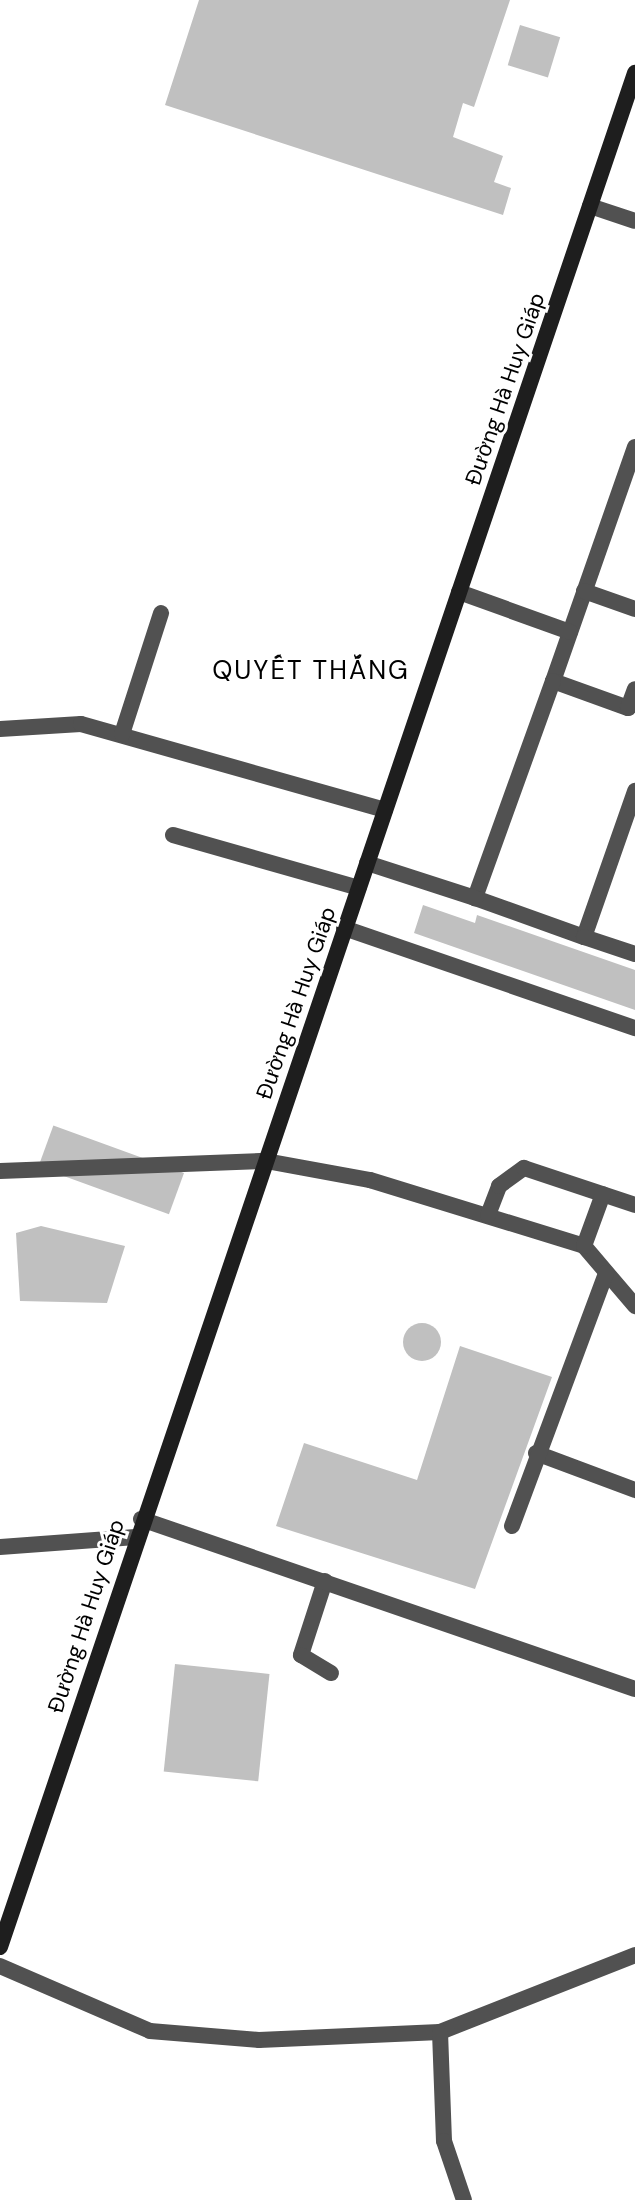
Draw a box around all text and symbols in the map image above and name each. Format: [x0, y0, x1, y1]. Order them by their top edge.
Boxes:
street label: Đường Hà Huy Giáp [460, 289, 550, 489]
district label: QUYẾT THẮNG [212, 655, 410, 687]
street label: Đường Hà Huy Giáp [251, 903, 341, 1103]
street label: Đường Hà Huy Giáp [42, 1516, 130, 1716]

